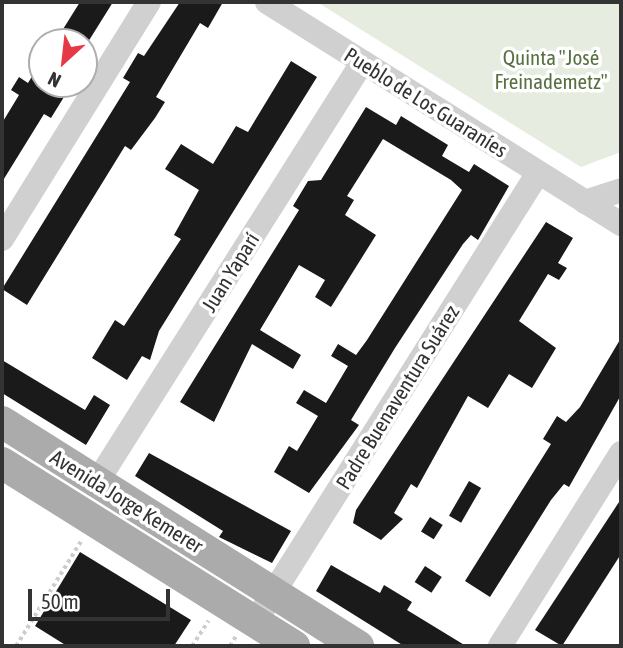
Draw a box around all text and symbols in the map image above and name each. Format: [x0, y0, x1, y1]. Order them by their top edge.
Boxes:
north arrow [28, 28, 98, 98]
street label: Pueblo de Los Guaraníes [340, 42, 512, 162]
park label: Quinta "José Freinademetz" [494, 44, 608, 94]
text: N [44, 68, 64, 92]
street label: Juan Yaparí [196, 228, 264, 316]
street label: Padre Buenaventura Suárez [330, 300, 464, 494]
street label: Avenida Jorge Kemerer [46, 444, 208, 558]
scale bar [32, 574, 173, 618]
text: 50 m [41, 589, 79, 613]

